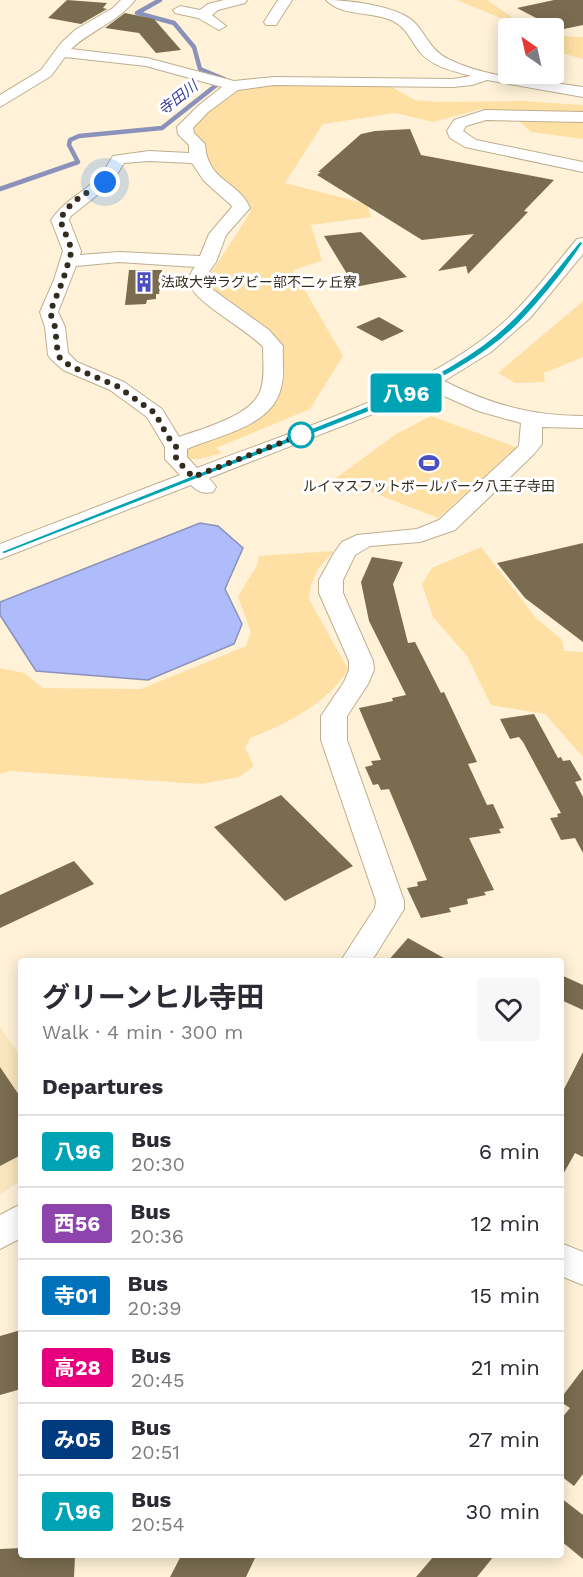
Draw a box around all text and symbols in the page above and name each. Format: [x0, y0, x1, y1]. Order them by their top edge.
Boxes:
north arrow [498, 18, 564, 84]
map controls [498, 18, 564, 84]
water label: 寺田川 [155, 76, 203, 119]
your location [90, 167, 120, 197]
building icon: 法政大学ラグビー部不二ヶ丘寮 [132, 270, 156, 294]
place label: 法政大学ラグビー部不二ヶ丘寮 [161, 274, 357, 290]
line badge: 八96 [372, 374, 440, 412]
text: 八96 [383, 381, 429, 406]
unlabelled marker [288, 422, 314, 448]
sports icon: ルイマスフットボールパーク八王子寺田 [417, 451, 441, 475]
place label: ルイマスフットボールパーク八王子寺田 [303, 478, 555, 494]
button: heart [477, 978, 540, 1041]
text: グリーンヒル寺田 [42, 981, 265, 1014]
text: Walk · 4 min · 300 m [42, 1020, 243, 1044]
text: Departures [42, 1074, 163, 1099]
text: Bus [131, 1127, 171, 1152]
text: 八96 [54, 1139, 101, 1164]
text: 6 min [479, 1139, 540, 1164]
text: 20:30 [131, 1152, 185, 1176]
text: Bus [130, 1199, 171, 1224]
text: 西56 [54, 1211, 100, 1236]
text: 12 min [471, 1211, 540, 1236]
text: 20:36 [130, 1224, 184, 1248]
text: Bus [128, 1271, 168, 1296]
text: 寺01 [54, 1283, 98, 1308]
text: 15 min [471, 1283, 540, 1308]
text: 20:39 [128, 1296, 182, 1320]
text: Bus [131, 1343, 171, 1368]
text: 高28 [54, 1355, 101, 1380]
text: 21 min [471, 1355, 540, 1380]
text: 20:45 [131, 1368, 185, 1392]
text: Bus [131, 1415, 171, 1440]
text: み05 [54, 1427, 101, 1452]
text: 27 min [468, 1427, 540, 1452]
text: 20:51 [131, 1440, 180, 1464]
text: Bus [131, 1487, 171, 1512]
text: 八96 [54, 1499, 101, 1524]
text: 30 min [466, 1499, 540, 1524]
text: 20:54 [131, 1512, 185, 1536]

